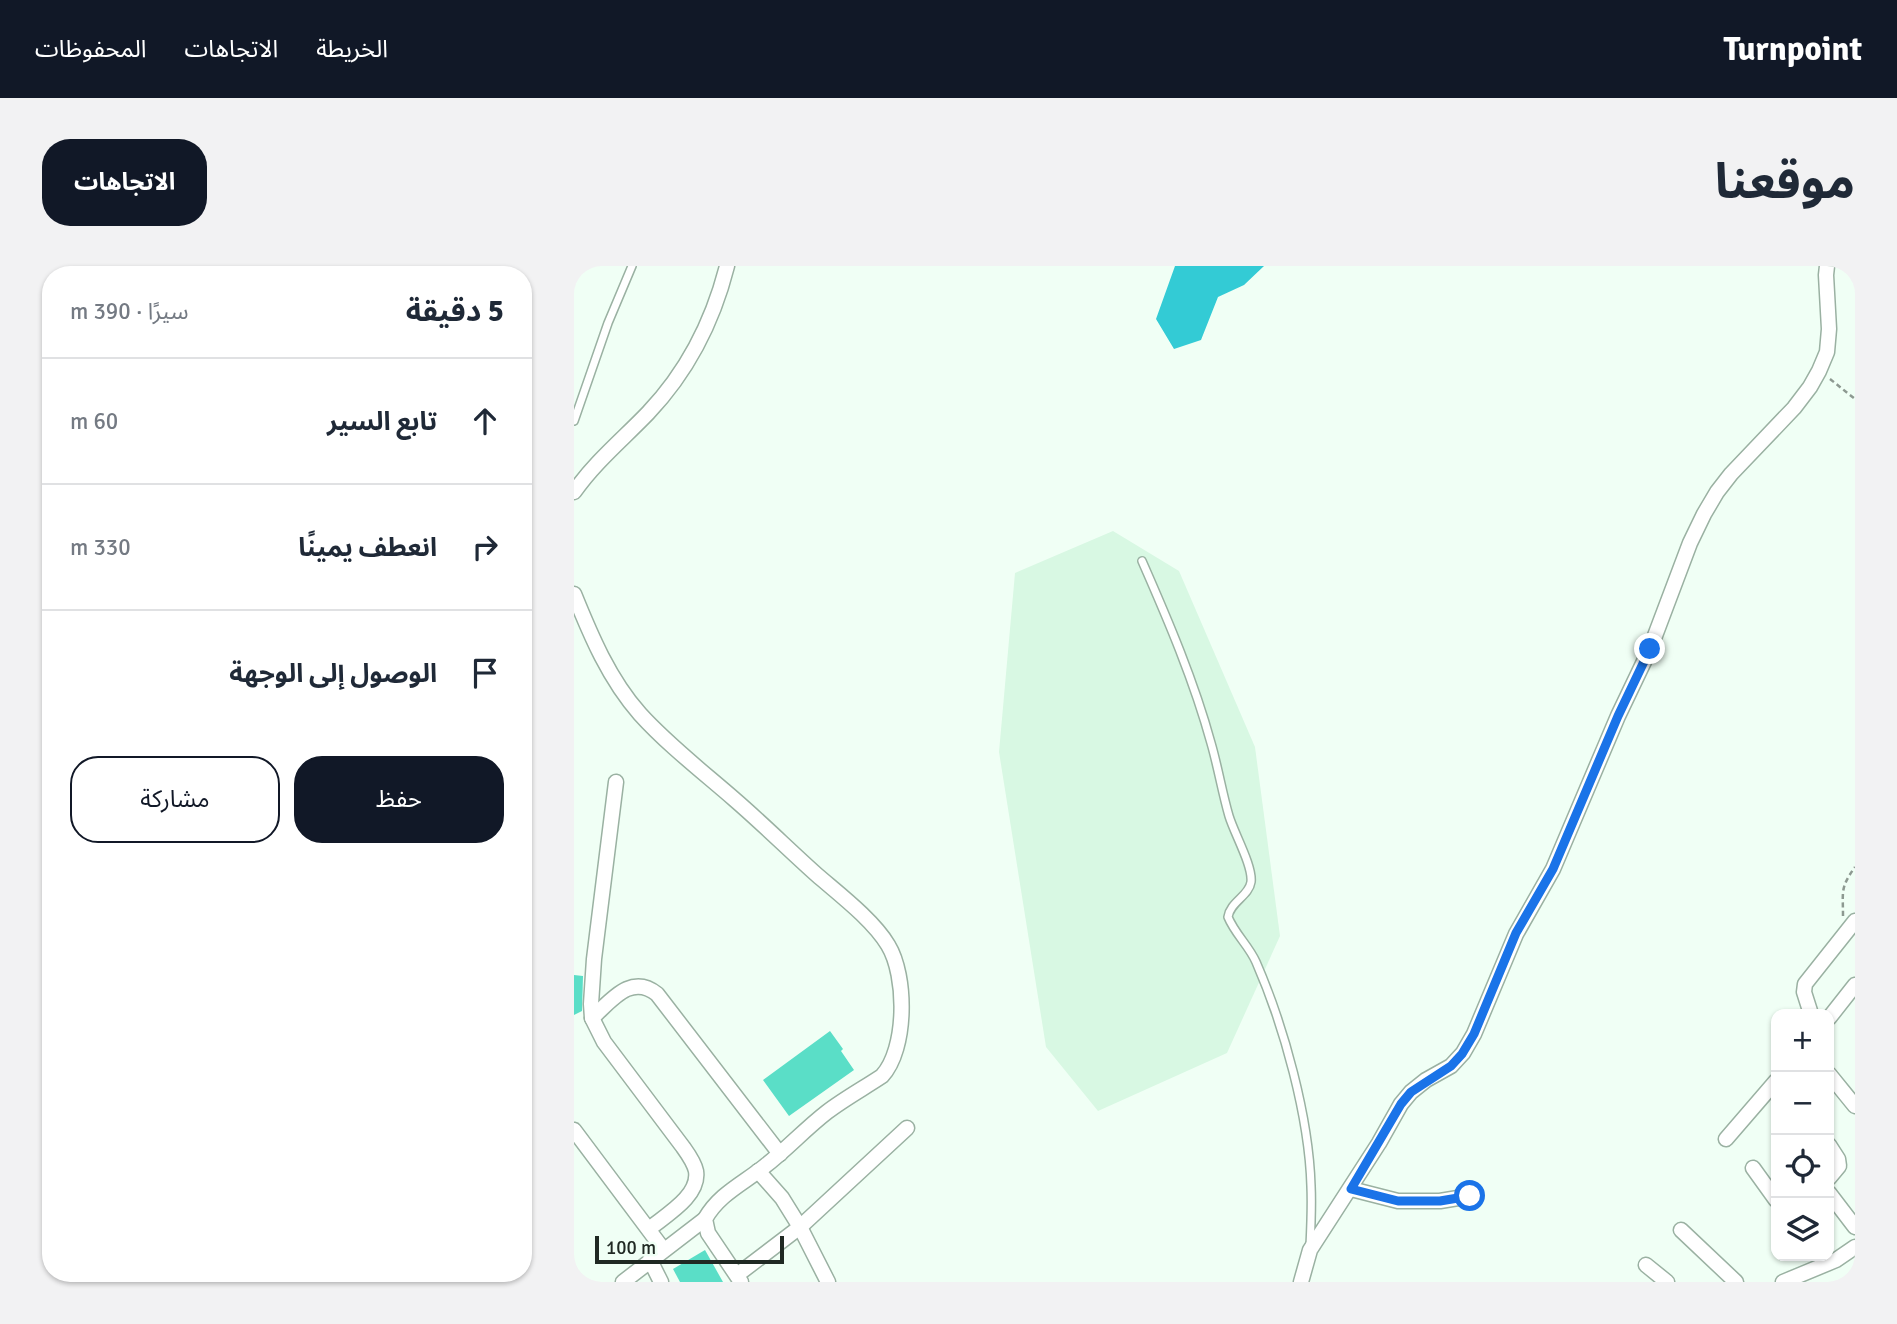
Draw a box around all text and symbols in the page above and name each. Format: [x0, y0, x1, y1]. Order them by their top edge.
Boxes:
text: Turnpoint [1724, 29, 1862, 70]
text: المحفوظات [35, 34, 146, 64]
text: الاتجاهات [184, 34, 278, 64]
text: الخريطة [316, 34, 388, 64]
button: الاتجاهات [42, 139, 207, 226]
text: موقعنا [1715, 152, 1855, 212]
text: 5 دقيقة [406, 293, 504, 330]
text: سيرًا · 390 m [70, 297, 188, 326]
icon: ahead [466, 402, 504, 440]
text: تابع السير [327, 406, 437, 438]
text: 60 m [70, 407, 118, 436]
icon: right [466, 528, 504, 566]
text: انعطف يمينًا [298, 532, 437, 564]
text: 330 m [70, 533, 131, 562]
route end [1634, 633, 1665, 664]
icon: arrive [466, 654, 504, 692]
text: الوصول إلى الوجهة [229, 658, 437, 690]
button: مشاركة [70, 756, 280, 843]
button: حفظ [294, 756, 504, 843]
map controls [1771, 1009, 1834, 1261]
button: + [1771, 1009, 1834, 1072]
button: − [1771, 1072, 1834, 1135]
button: locate [1771, 1135, 1834, 1198]
route start [1454, 1180, 1485, 1211]
button: layers [1771, 1198, 1834, 1261]
scale bar [595, 1233, 784, 1265]
text: 100 m [606, 1236, 656, 1260]

